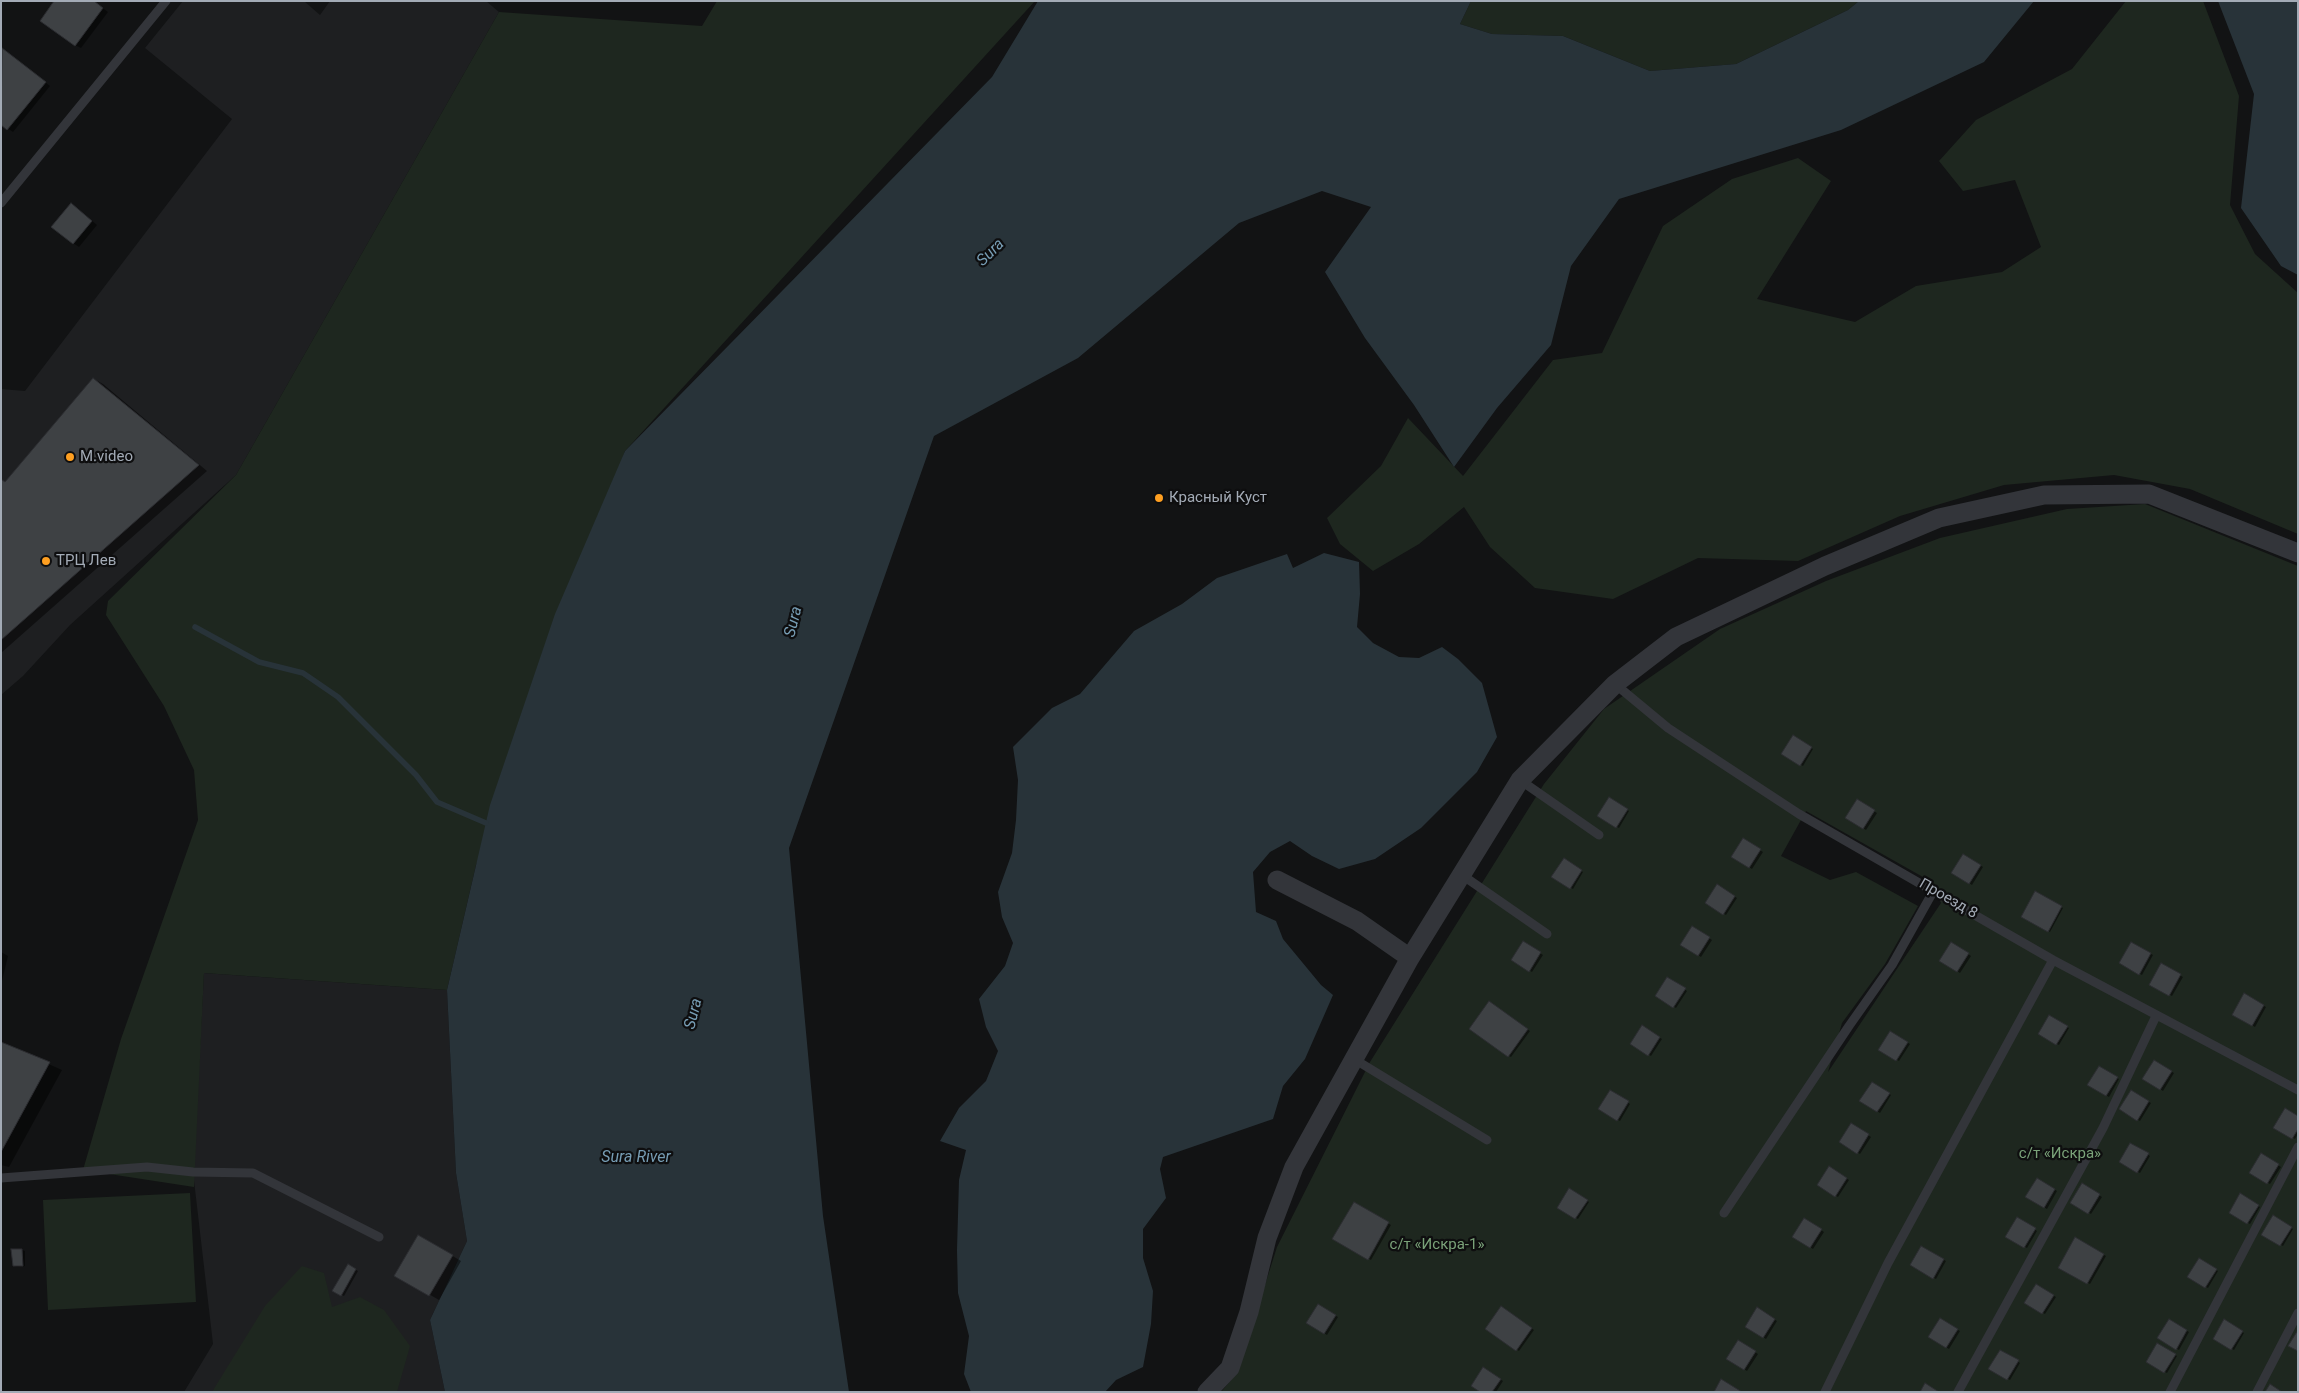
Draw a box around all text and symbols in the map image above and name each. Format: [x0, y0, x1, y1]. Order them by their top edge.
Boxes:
water label: Sura [973, 235, 1009, 271]
place label: M.video [80, 448, 133, 466]
marker: M.video [64, 451, 76, 463]
place label: Красный Куст [1169, 489, 1267, 507]
marker: Красный Куст [1153, 492, 1165, 504]
place label: ТРЦ Лев [56, 552, 116, 570]
marker: ТРЦ Лев [40, 555, 52, 567]
water label: Sura [781, 605, 807, 639]
street label: Проезд 8 [1916, 875, 1980, 923]
water label: Sura [681, 997, 707, 1031]
park label: с/т «Искра» [2019, 1145, 2101, 1163]
water label: Sura River [601, 1148, 671, 1168]
park label: с/т «Искра-1» [1390, 1236, 1484, 1254]

